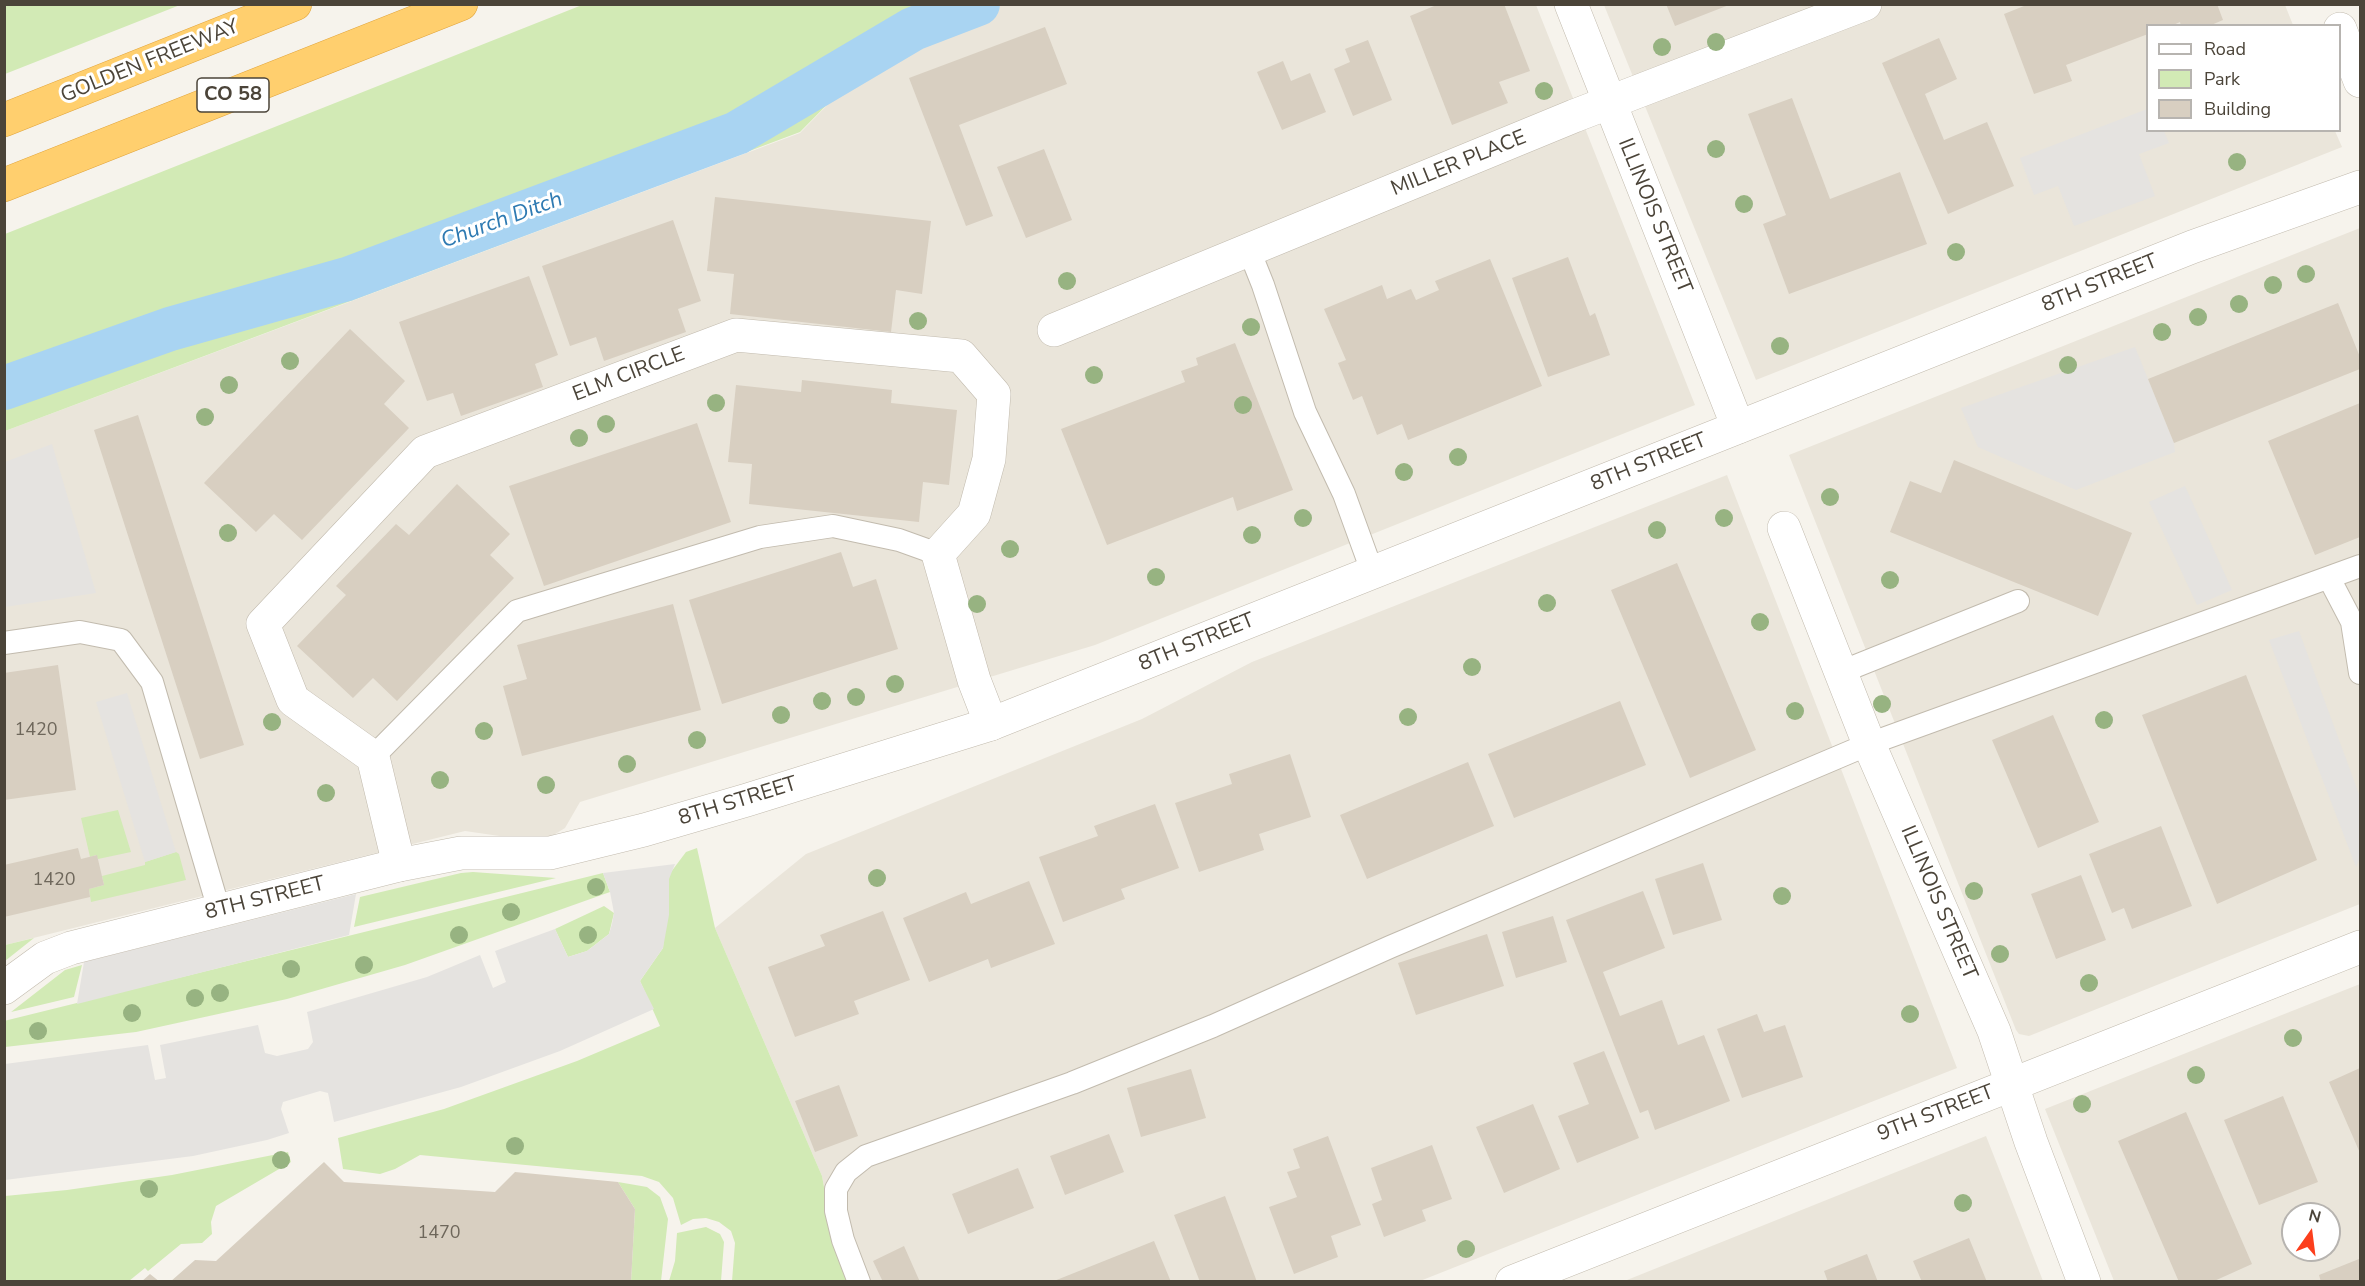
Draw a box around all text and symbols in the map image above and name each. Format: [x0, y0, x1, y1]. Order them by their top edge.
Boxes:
street label: GOLDEN FREEWAY [57, 15, 243, 109]
legend [2146, 24, 2341, 132]
text: Road [2204, 37, 2246, 61]
text: Park [2204, 67, 2240, 91]
road number: CO 58 [197, 78, 269, 112]
text: Building [2204, 97, 2271, 121]
street label: MILLER PLACE [1388, 125, 1530, 203]
street label: ILLINOIS STREET [1611, 135, 1697, 297]
water label: Church Ditch [438, 187, 566, 255]
street label: 8TH STREET [2038, 249, 2162, 319]
street label: ELM CIRCLE [569, 342, 689, 408]
street label: 8TH STREET [1587, 428, 1711, 498]
street label: 8TH STREET [1135, 608, 1259, 678]
house number: 1420 [14, 720, 58, 742]
street label: 8TH STREET [676, 772, 800, 832]
street label: ILLINOIS STREET [1894, 822, 1982, 984]
house number: 1420 [32, 870, 76, 892]
street label: 8TH STREET [202, 872, 328, 926]
street label: 9TH STREET [1874, 1080, 1998, 1148]
north arrow [2281, 1202, 2341, 1262]
text: N [2306, 1204, 2323, 1229]
house number: 1470 [417, 1223, 461, 1245]

